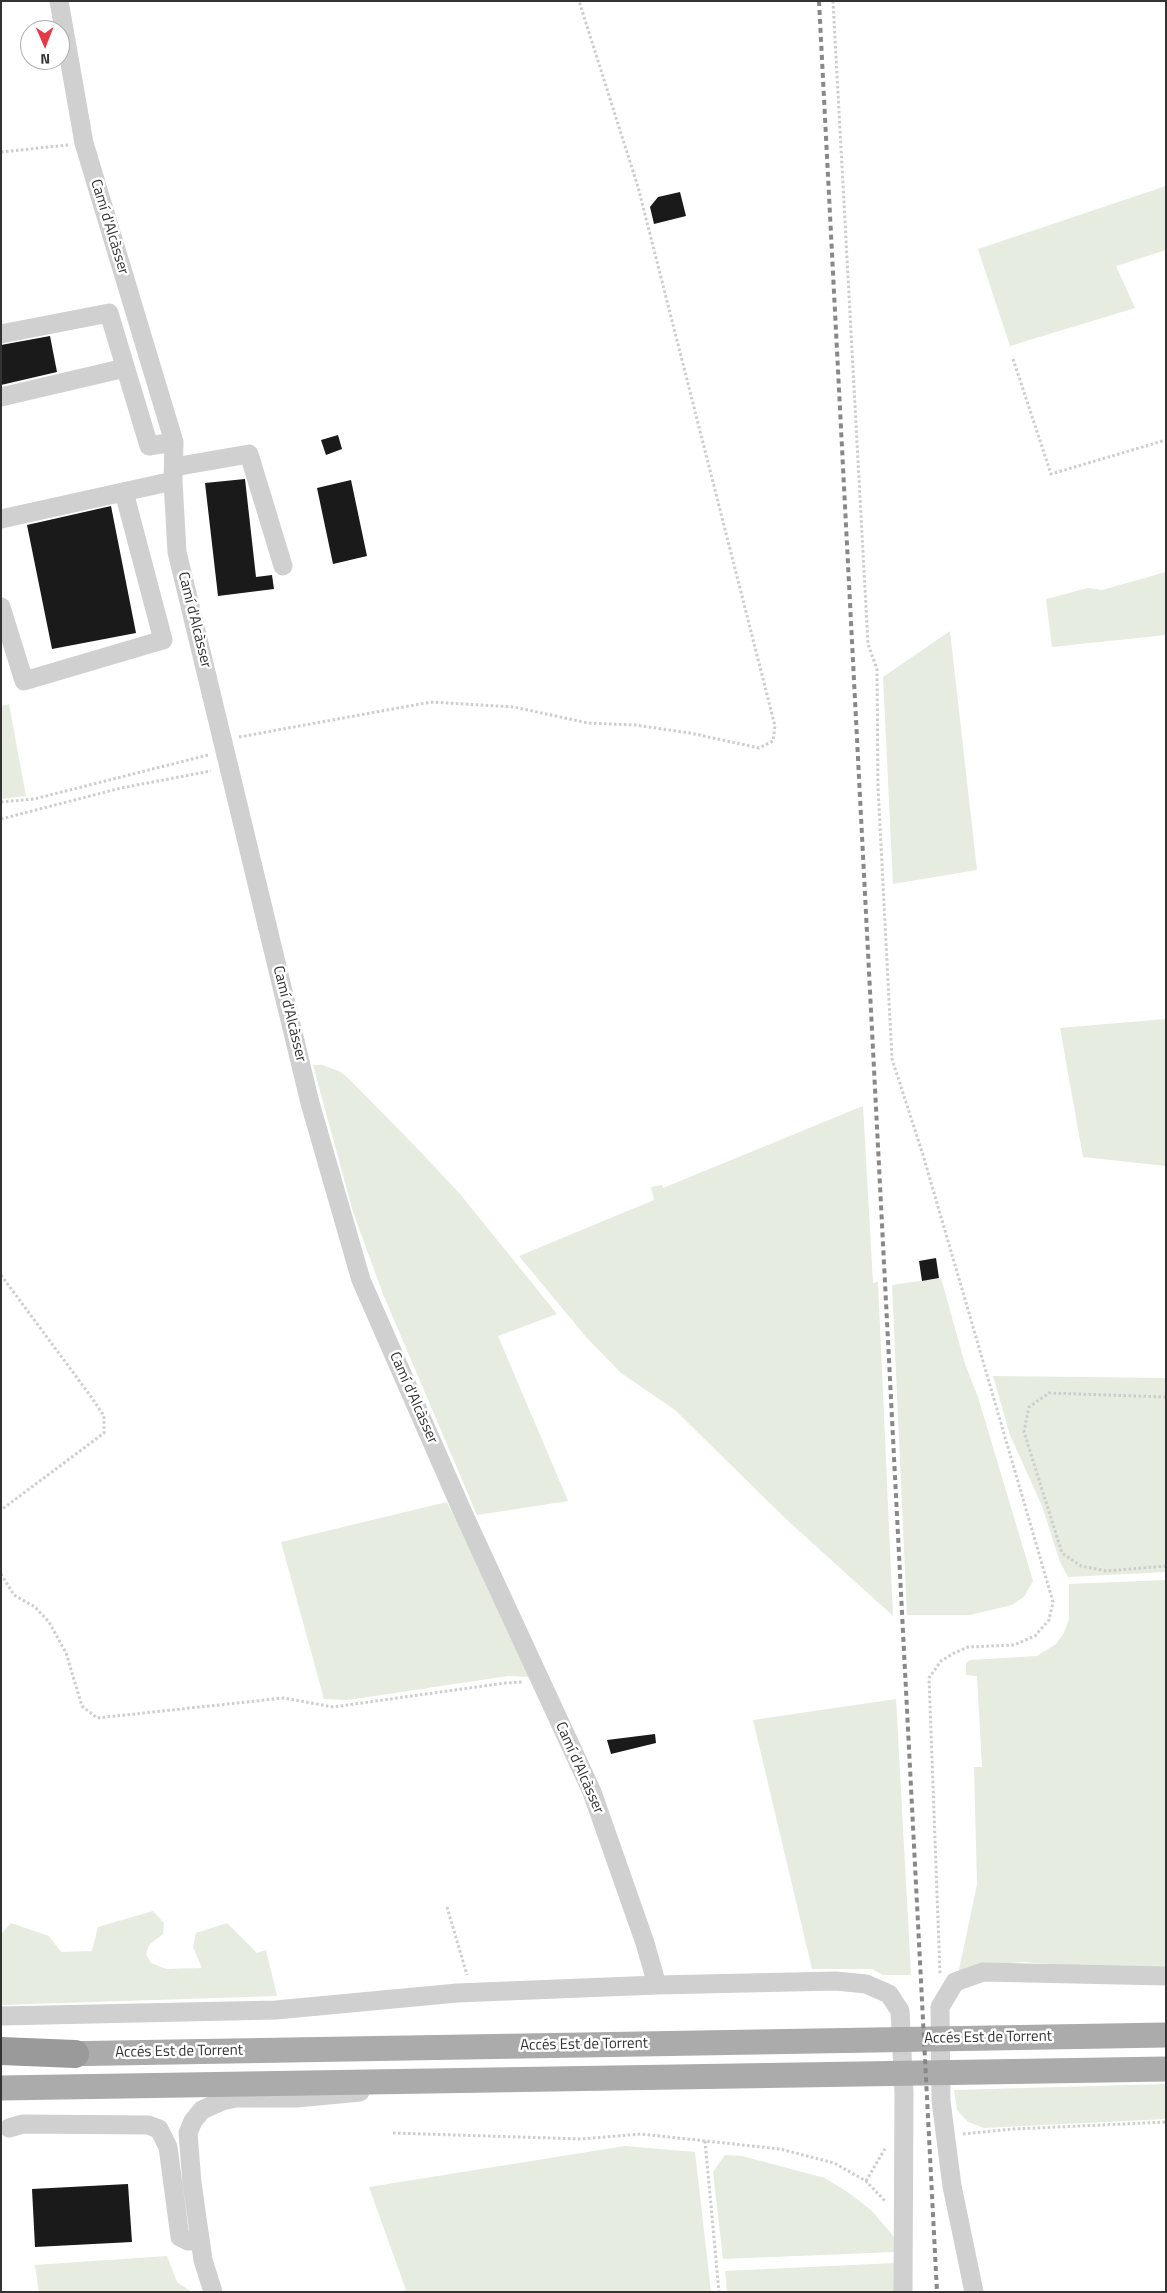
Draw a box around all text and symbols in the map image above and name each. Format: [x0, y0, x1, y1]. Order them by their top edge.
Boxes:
north arrow [20, 20, 70, 70]
text: N [40, 49, 50, 70]
street label: Camí d'Alcàsser [86, 177, 132, 277]
street label: Camí d'Alcàsser [173, 570, 215, 670]
street label: Camí d'Alcàsser [268, 964, 310, 1064]
street label: Camí d'Alcàsser [385, 1349, 441, 1447]
street label: Camí d'Alcàsser [551, 1719, 607, 1817]
street label: Accés Est de Torrent [924, 2028, 1052, 2048]
street label: Accés Est de Torrent [520, 2035, 648, 2055]
street label: Accés Est de Torrent [115, 2042, 243, 2062]

